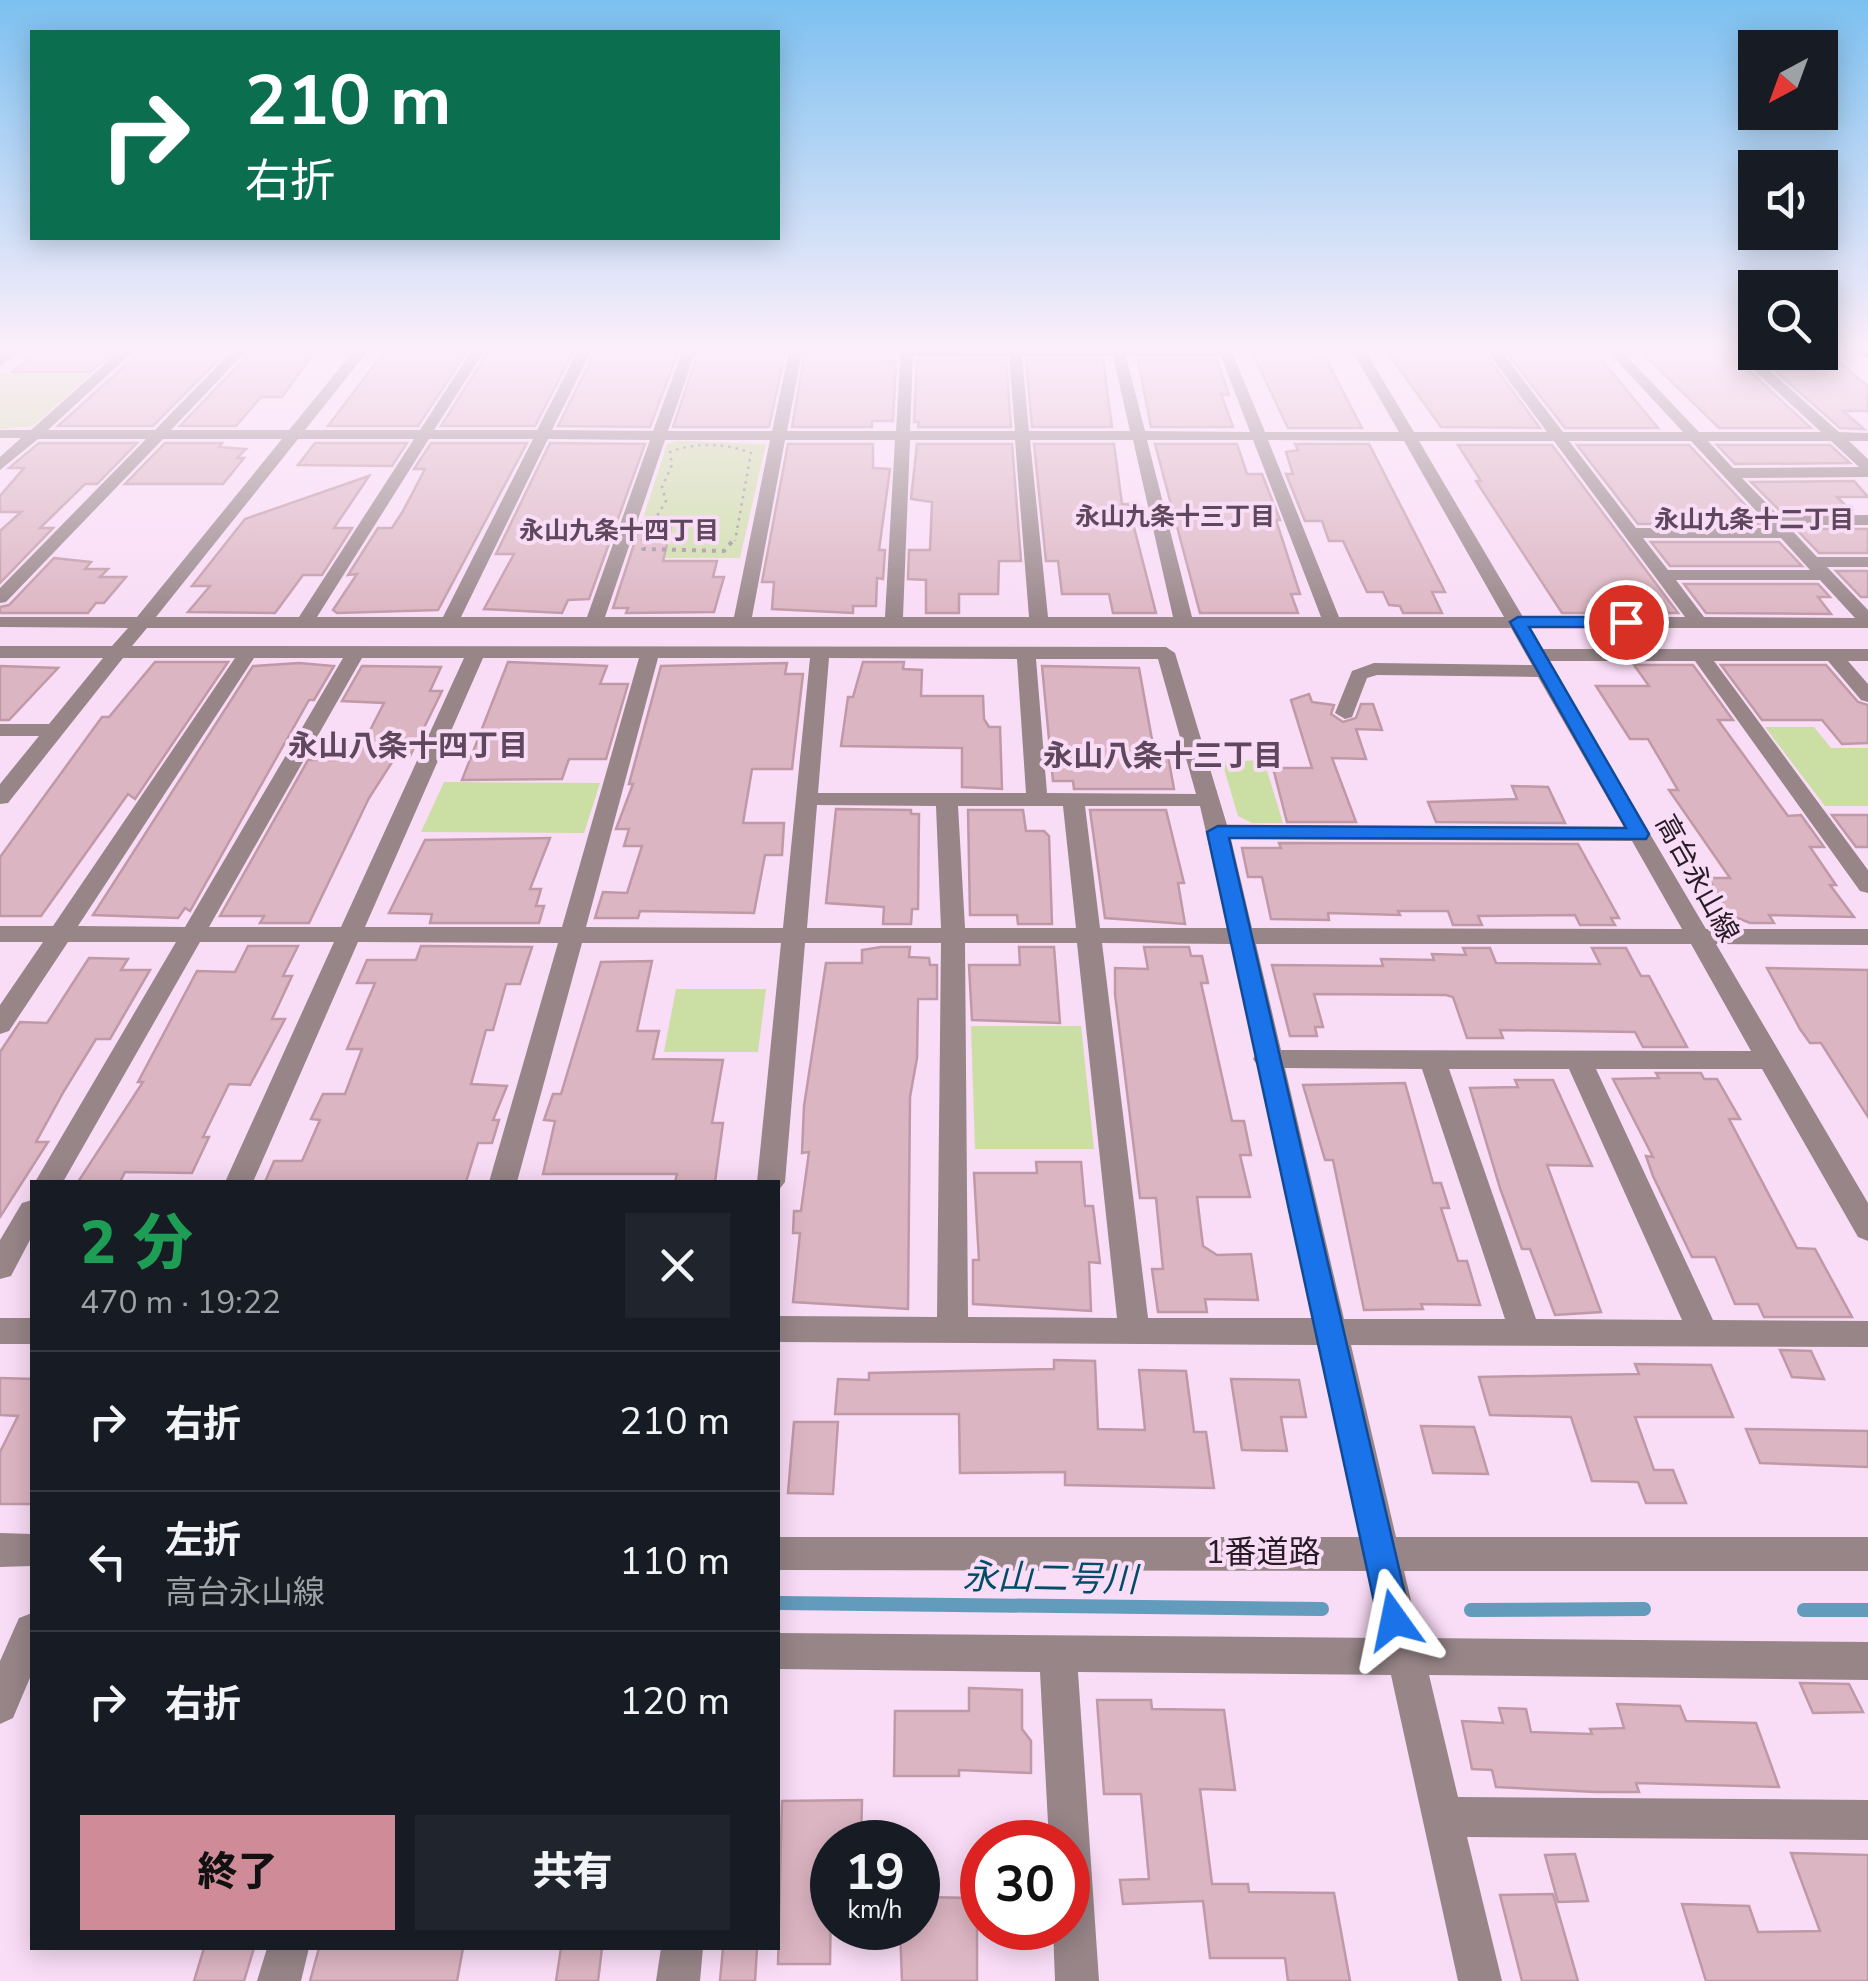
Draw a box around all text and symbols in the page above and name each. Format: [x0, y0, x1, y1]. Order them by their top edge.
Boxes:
north arrow [1738, 30, 1838, 130]
map controls [1738, 30, 1838, 370]
text: 210 m [245, 53, 451, 149]
icon: right [80, 70, 210, 200]
button: sound [1738, 150, 1838, 250]
text: 右折 [245, 151, 335, 212]
button: search [1738, 270, 1838, 370]
district label: 永山九条十三丁目 [1075, 500, 1275, 534]
district label: 永山九条十二丁目 [1654, 503, 1854, 537]
district label: 永山九条十四丁目 [519, 514, 719, 548]
pin [1584, 580, 1669, 665]
icon: arrive [1599, 595, 1654, 650]
district label: 永山八条十四丁目 [288, 726, 528, 767]
district label: 永山八条十三丁目 [1043, 736, 1283, 777]
street label: 高台永山線 [1647, 808, 1748, 949]
text: 2 分 [80, 1202, 193, 1284]
button: close [625, 1213, 730, 1318]
text: 470 m · 19:22 [80, 1281, 281, 1324]
icon: right [80, 1394, 135, 1449]
text: 210 m [619, 1396, 730, 1447]
text: 右折 [165, 1399, 241, 1450]
text: 左折 [165, 1515, 241, 1566]
street label: 1番道路 [1205, 1531, 1321, 1574]
icon: left [80, 1534, 135, 1589]
text: 110 m [619, 1536, 730, 1587]
water label: 永山二号川 [962, 1553, 1142, 1604]
position arrow [1342, 1568, 1446, 1672]
text: 高台永山線 [165, 1571, 325, 1614]
icon: right [80, 1674, 135, 1729]
text: 120 m [619, 1676, 730, 1727]
text: 右折 [165, 1679, 241, 1730]
button: 終了 [80, 1815, 395, 1930]
button: 共有 [415, 1815, 730, 1930]
speed limit sign: 30 [960, 1820, 1090, 1950]
text: 19 [845, 1838, 905, 1907]
text: km/h [847, 1893, 903, 1927]

